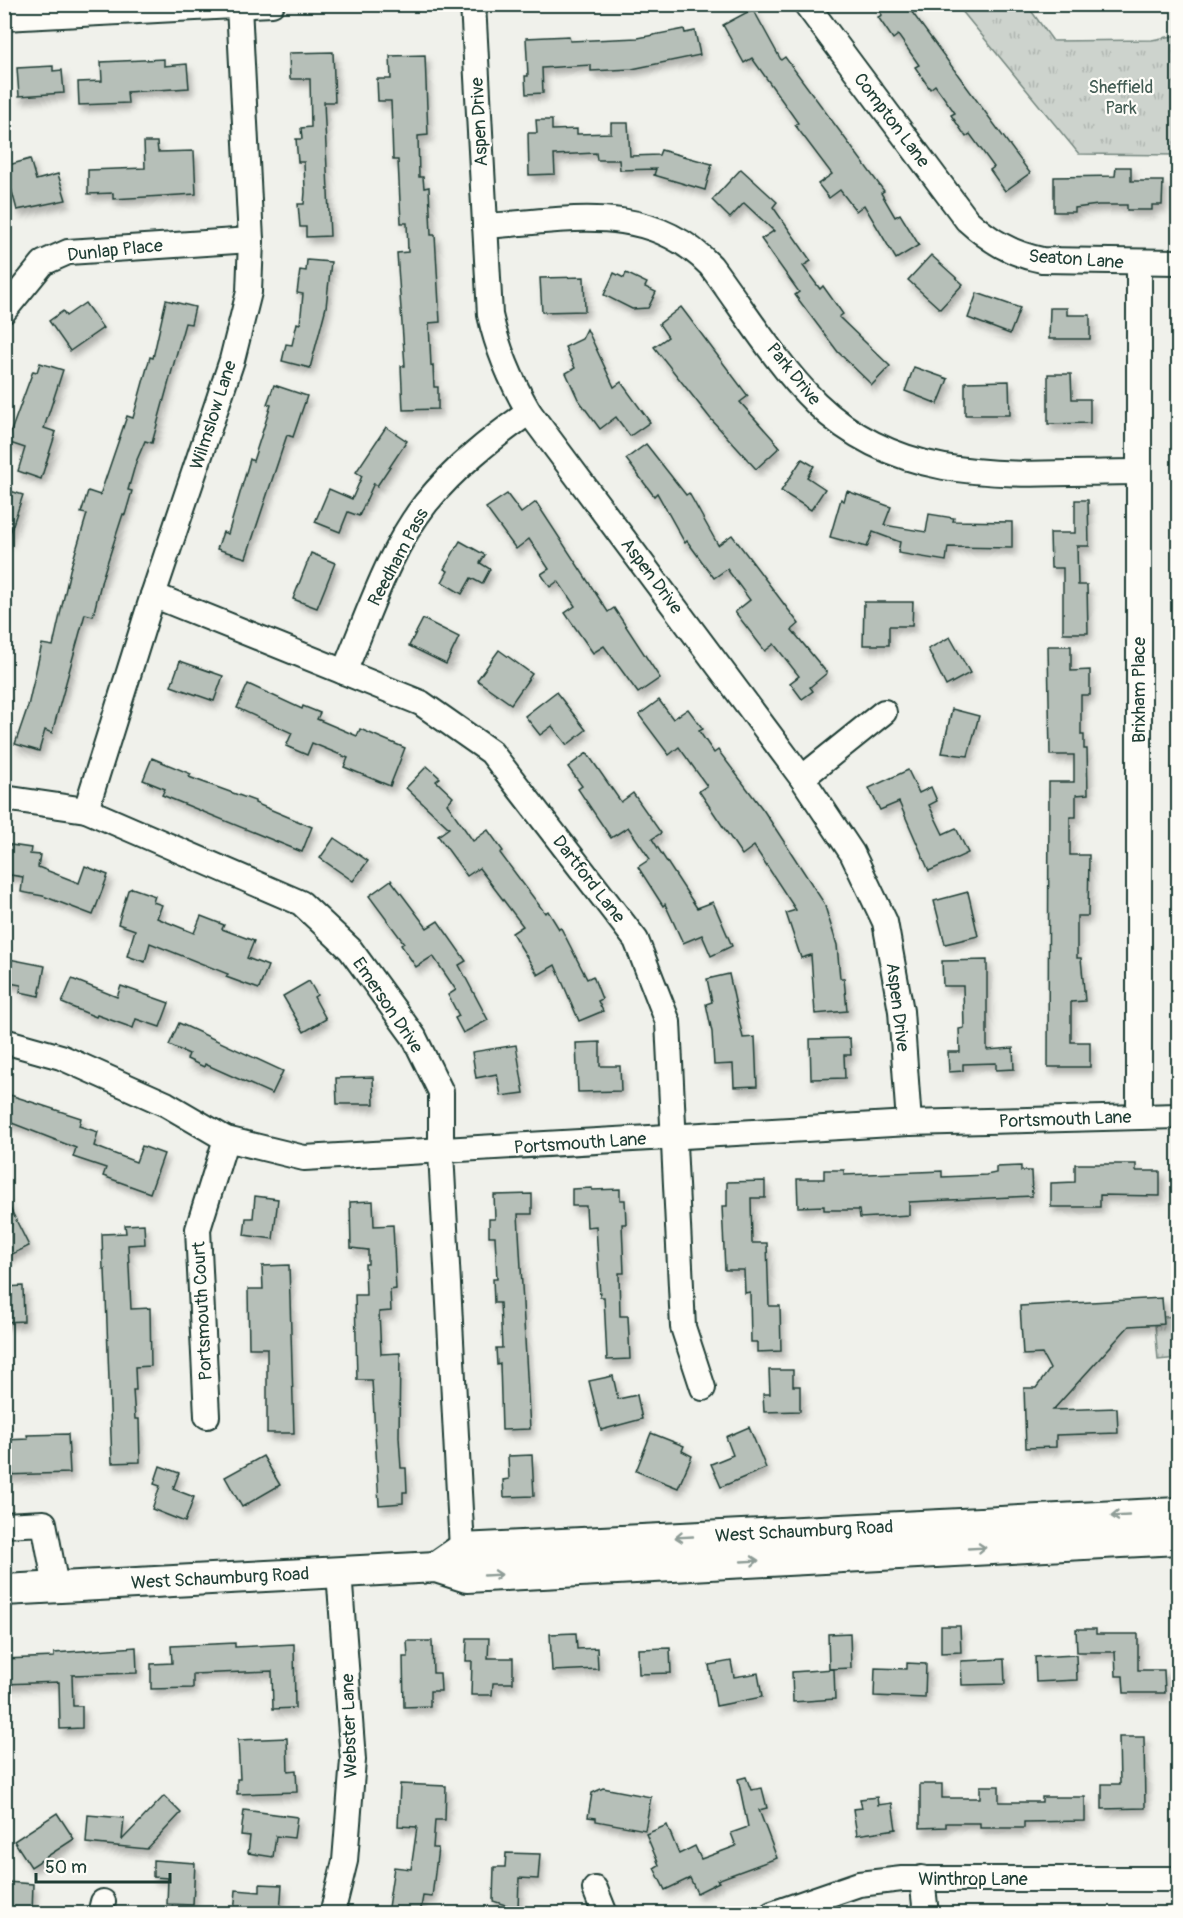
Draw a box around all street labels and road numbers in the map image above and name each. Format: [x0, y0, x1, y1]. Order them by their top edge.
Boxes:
street label: Compton Lane [849, 68, 935, 172]
street label: Aspen Drive [466, 77, 493, 167]
street label: Dunlap Place [66, 234, 164, 267]
street label: Seaton Lane [1028, 245, 1124, 274]
street label: Park Drive [761, 338, 826, 410]
street label: Wilmslow Lane [185, 358, 242, 473]
street label: Reedham Pass [363, 504, 434, 610]
street label: Aspen Drive [616, 534, 688, 619]
street label: Brixham Place [1128, 637, 1151, 743]
street label: Dartford Lane [547, 831, 630, 928]
street label: Emerson Drive [347, 953, 428, 1058]
street label: Aspen Drive [881, 961, 914, 1053]
street label: Portsmouth Lane [998, 1106, 1132, 1133]
street label: Portsmouth Lane [513, 1127, 647, 1160]
street label: Portsmouth Court [187, 1240, 218, 1381]
street label: West Schaumburg Road [714, 1515, 894, 1548]
street label: West Schaumburg Road [130, 1562, 310, 1595]
street label: Webster Lane [336, 1673, 363, 1779]
street label: Winthrop Lane [918, 1868, 1028, 1891]

